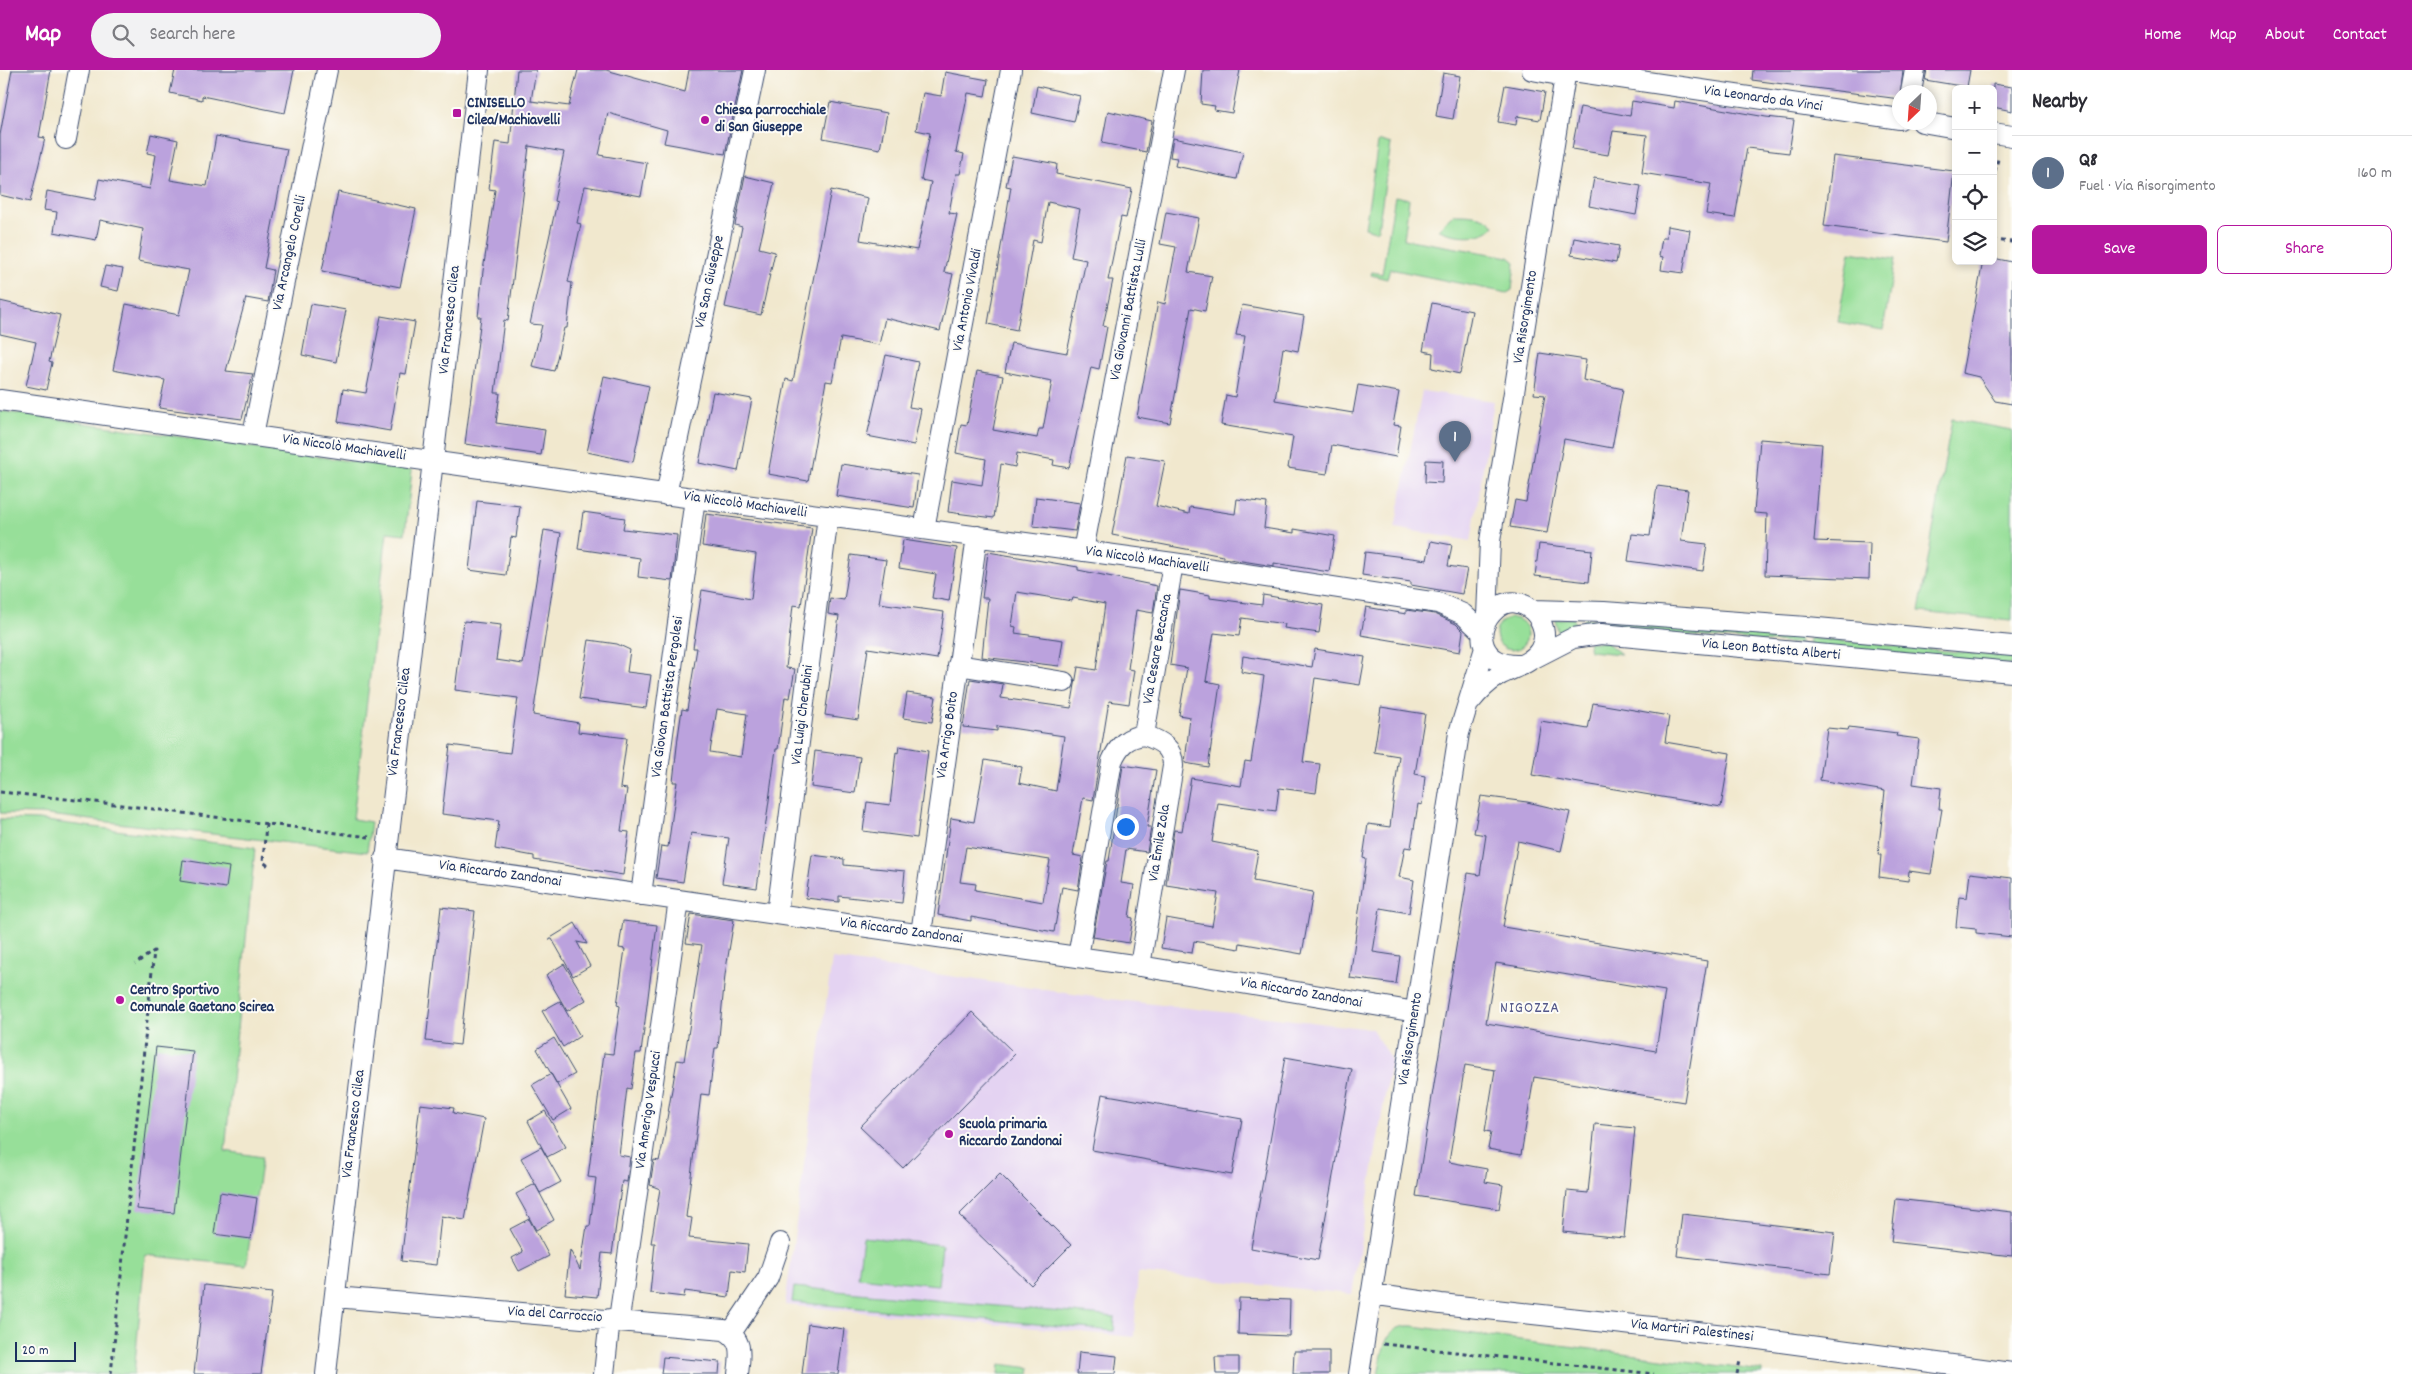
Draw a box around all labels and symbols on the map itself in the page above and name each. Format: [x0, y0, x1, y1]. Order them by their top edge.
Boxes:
street label: Via Leonardo da Vinci [1702, 80, 1824, 118]
north arrow [1892, 85, 1937, 130]
place label: CINISELLO Cilea/Machiavelli [467, 93, 560, 132]
place label: Chiesa parrocchiale di San Giuseppe [715, 100, 826, 139]
marker: CINISELLO Cilea/Machiavelli [451, 107, 463, 119]
marker: Chiesa parrocchiale di San Giuseppe [699, 114, 711, 126]
street label: Via Arcangelo Corelli [267, 193, 313, 313]
street label: Via San Giuseppe [689, 233, 731, 331]
street label: Via Giovanni Battista Lulli [1105, 237, 1154, 383]
street label: Via Antonio Vivaldi [947, 247, 989, 353]
street label: Via Francesco Cilea [433, 264, 467, 375]
street label: Via Risorgimento [1508, 268, 1544, 365]
pin: 1 [1439, 421, 1471, 462]
street label: Via Niccolò Machiavelli [281, 428, 407, 468]
street label: Via Niccolò Machiavelli [682, 485, 808, 525]
street label: Via Niccolò Machiavelli [1084, 540, 1210, 580]
street label: Via Cesare Beccaria [1137, 591, 1179, 706]
street label: Via Giovan Battista Pergolesi [646, 615, 690, 779]
street label: Via Leon Battista Alberti [1701, 633, 1842, 667]
street label: Via Luigi Cherubini [786, 664, 820, 766]
street label: Via Francesco Cilea [382, 666, 418, 777]
street label: Via Arrigo Boito [931, 690, 965, 780]
street label: Via Èmile Zola [1143, 802, 1177, 883]
your location [1113, 814, 1139, 840]
street label: Via Riccardo Zandonai [437, 855, 563, 894]
street label: Via Riccardo Zandonai [838, 912, 964, 951]
street label: Via Riccardo Zandonai [1238, 971, 1364, 1015]
place label: Centro Sportivo Comunale Gaetano Scirea [130, 980, 275, 1019]
street label: Via Risorgimento [1393, 990, 1429, 1087]
marker: Centro Sportivo Comunale Gaetano Scirea [114, 994, 126, 1006]
district label: NIGOZZA [1500, 997, 1560, 1020]
street label: Via Amerigo Vespucci [630, 1049, 668, 1170]
street label: Via Francesco Cilea [336, 1068, 372, 1179]
place label: Scuola primaria Riccardo Zandonai [959, 1114, 1062, 1153]
marker: Scuola primaria Riccardo Zandonai [943, 1128, 955, 1140]
street label: Via del Carroccio [507, 1301, 603, 1329]
street label: Via Martiri Palestinesi [1630, 1314, 1755, 1348]
scale bar [15, 1339, 76, 1362]

